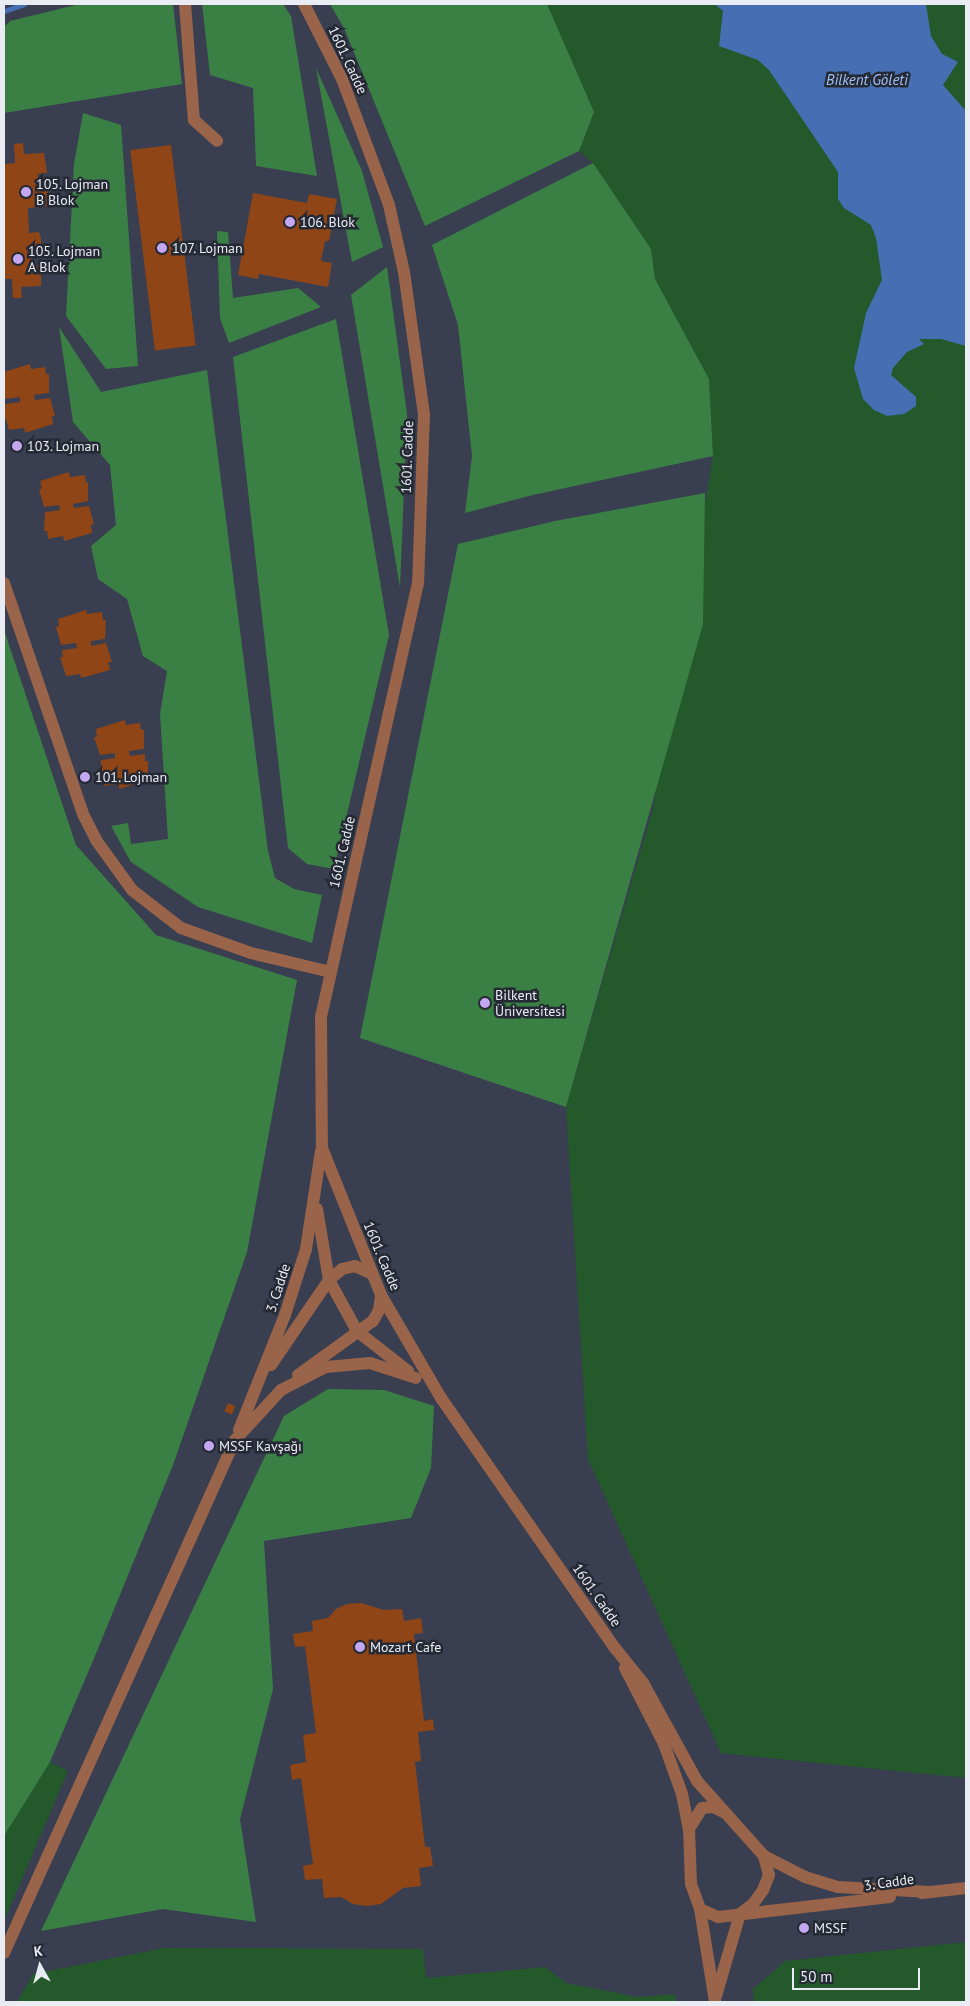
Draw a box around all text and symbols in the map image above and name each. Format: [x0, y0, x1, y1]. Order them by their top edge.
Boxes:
street label: 1601. Cadde [325, 23, 371, 97]
water label: Bilkent Göleti [826, 71, 908, 89]
place label: 105. Lojman B Blok [36, 176, 109, 208]
marker: 105. Lojman B Blok [20, 186, 32, 198]
place label: 106. Blok [300, 214, 356, 230]
marker: 106. Blok [284, 216, 296, 228]
place label: 107. Lojman [172, 240, 244, 256]
marker: 107. Lojman [156, 242, 168, 254]
place label: 105. Lojman A Blok [28, 243, 101, 276]
marker: 105. Lojman A Blok [12, 253, 24, 265]
street label: 1601. Cadde [397, 420, 417, 494]
place label: 103. Lojman [27, 438, 100, 454]
marker: 103. Lojman [11, 440, 23, 452]
place label: 101. Lojman [95, 769, 168, 785]
marker: 101. Lojman [79, 771, 91, 783]
street label: 1601. Cadde [325, 814, 359, 890]
place label: Bilkent Üniversitesi [495, 987, 565, 1020]
marker: Bilkent Üniversitesi [479, 997, 491, 1009]
street label: 1601. Cadde [360, 1219, 404, 1293]
street label: 3. Cadde [262, 1261, 294, 1315]
place label: MSSF Kavşağı [219, 1438, 302, 1454]
marker: MSSF Kavşağı [203, 1440, 215, 1452]
street label: 1601. Cadde [569, 1560, 625, 1630]
place label: Mozart Cafe [370, 1639, 441, 1655]
marker: Mozart Cafe [354, 1641, 366, 1653]
street label: 3. Cadde [862, 1870, 916, 1894]
place label: MSSF [814, 1920, 847, 1936]
marker: MSSF [798, 1922, 810, 1934]
north arrow [15, 1941, 65, 1991]
text: K [33, 1942, 44, 1961]
scale bar [795, 1958, 922, 1990]
text: 50 m [800, 1967, 833, 1986]

